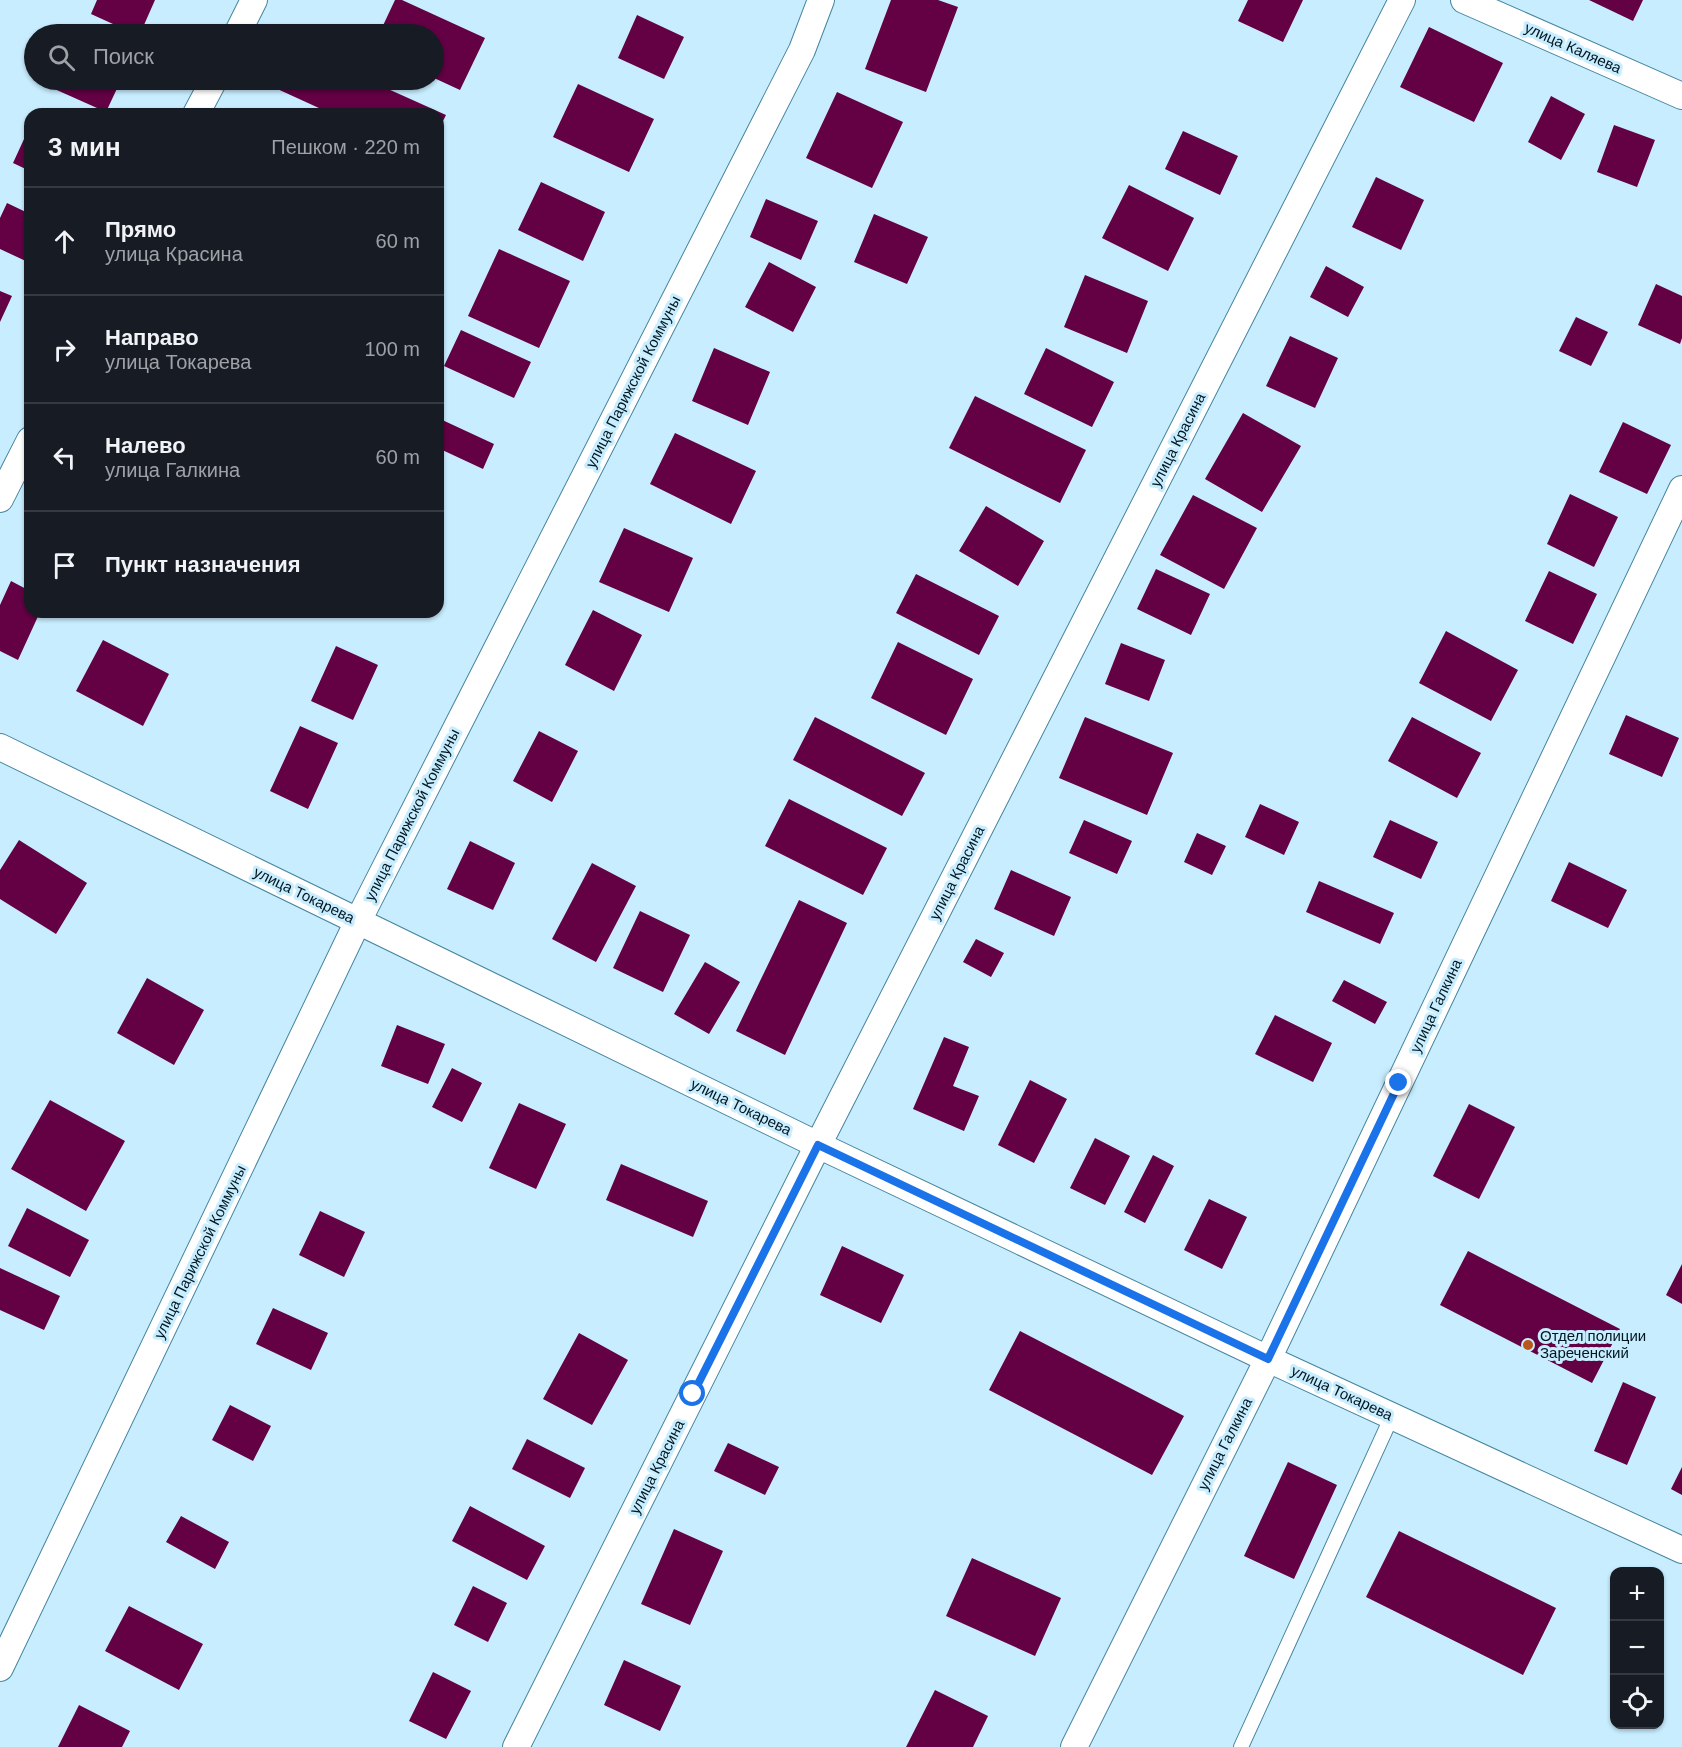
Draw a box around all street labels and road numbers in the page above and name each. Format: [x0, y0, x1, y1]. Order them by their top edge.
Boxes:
street label: улица Каляева [1522, 19, 1625, 77]
street label: улица Парижской Коммуны [582, 293, 683, 471]
street label: улица Красина [1147, 389, 1209, 490]
street label: улица Парижской Коммуны [361, 726, 462, 904]
street label: улица Красина [926, 822, 988, 923]
street label: улица Токарева [251, 863, 358, 927]
street label: улица Галкина [1406, 956, 1465, 1055]
street label: улица Токарева [688, 1075, 795, 1139]
street label: улица Парижской Коммуны [150, 1162, 249, 1341]
street label: улица Токарева [1289, 1362, 1396, 1424]
street label: улица Галкина [1194, 1394, 1255, 1493]
street label: улица Красина [626, 1416, 688, 1517]

